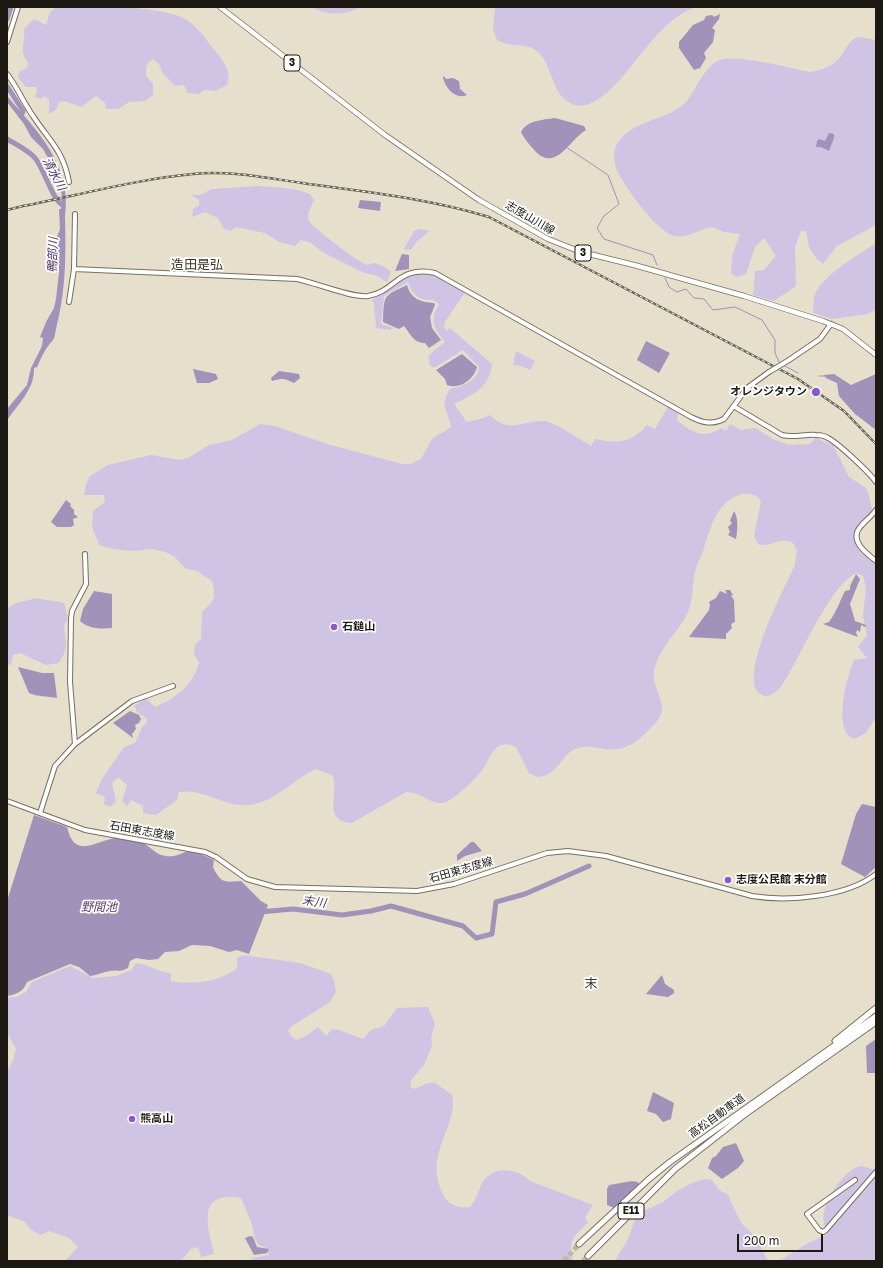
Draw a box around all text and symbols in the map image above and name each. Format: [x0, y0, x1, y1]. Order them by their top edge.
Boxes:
road number: 3 [284, 55, 300, 71]
water label: 清水川 [39, 155, 69, 193]
street label: 志度山川線 [503, 199, 557, 237]
water label: 鴨部川 [45, 237, 61, 273]
road number: 3 [575, 245, 591, 261]
district label: 造田是弘 [171, 257, 223, 273]
place label: オレンジタウン [730, 385, 807, 399]
marker: オレンジタウン [810, 386, 822, 398]
place label: 石鎚山 [342, 620, 375, 634]
marker: 石鎚山 [329, 622, 339, 632]
street label: 石田東志度線 [108, 819, 176, 843]
street label: 石田東志度線 [427, 855, 495, 885]
place label: 志度公民館 末分館 [736, 873, 827, 887]
marker: 志度公民館 末分館 [723, 875, 733, 885]
water label: 末川 [301, 893, 327, 911]
water label: 野間池 [81, 900, 117, 914]
district label: 末 [585, 976, 597, 992]
street label: 高松自動車道 [686, 1091, 748, 1141]
place label: 熊高山 [140, 1112, 173, 1126]
marker: 熊高山 [127, 1114, 137, 1124]
road number: E11 [618, 1203, 644, 1219]
scale bar [739, 1226, 825, 1252]
text: 200 m [744, 1233, 779, 1248]

